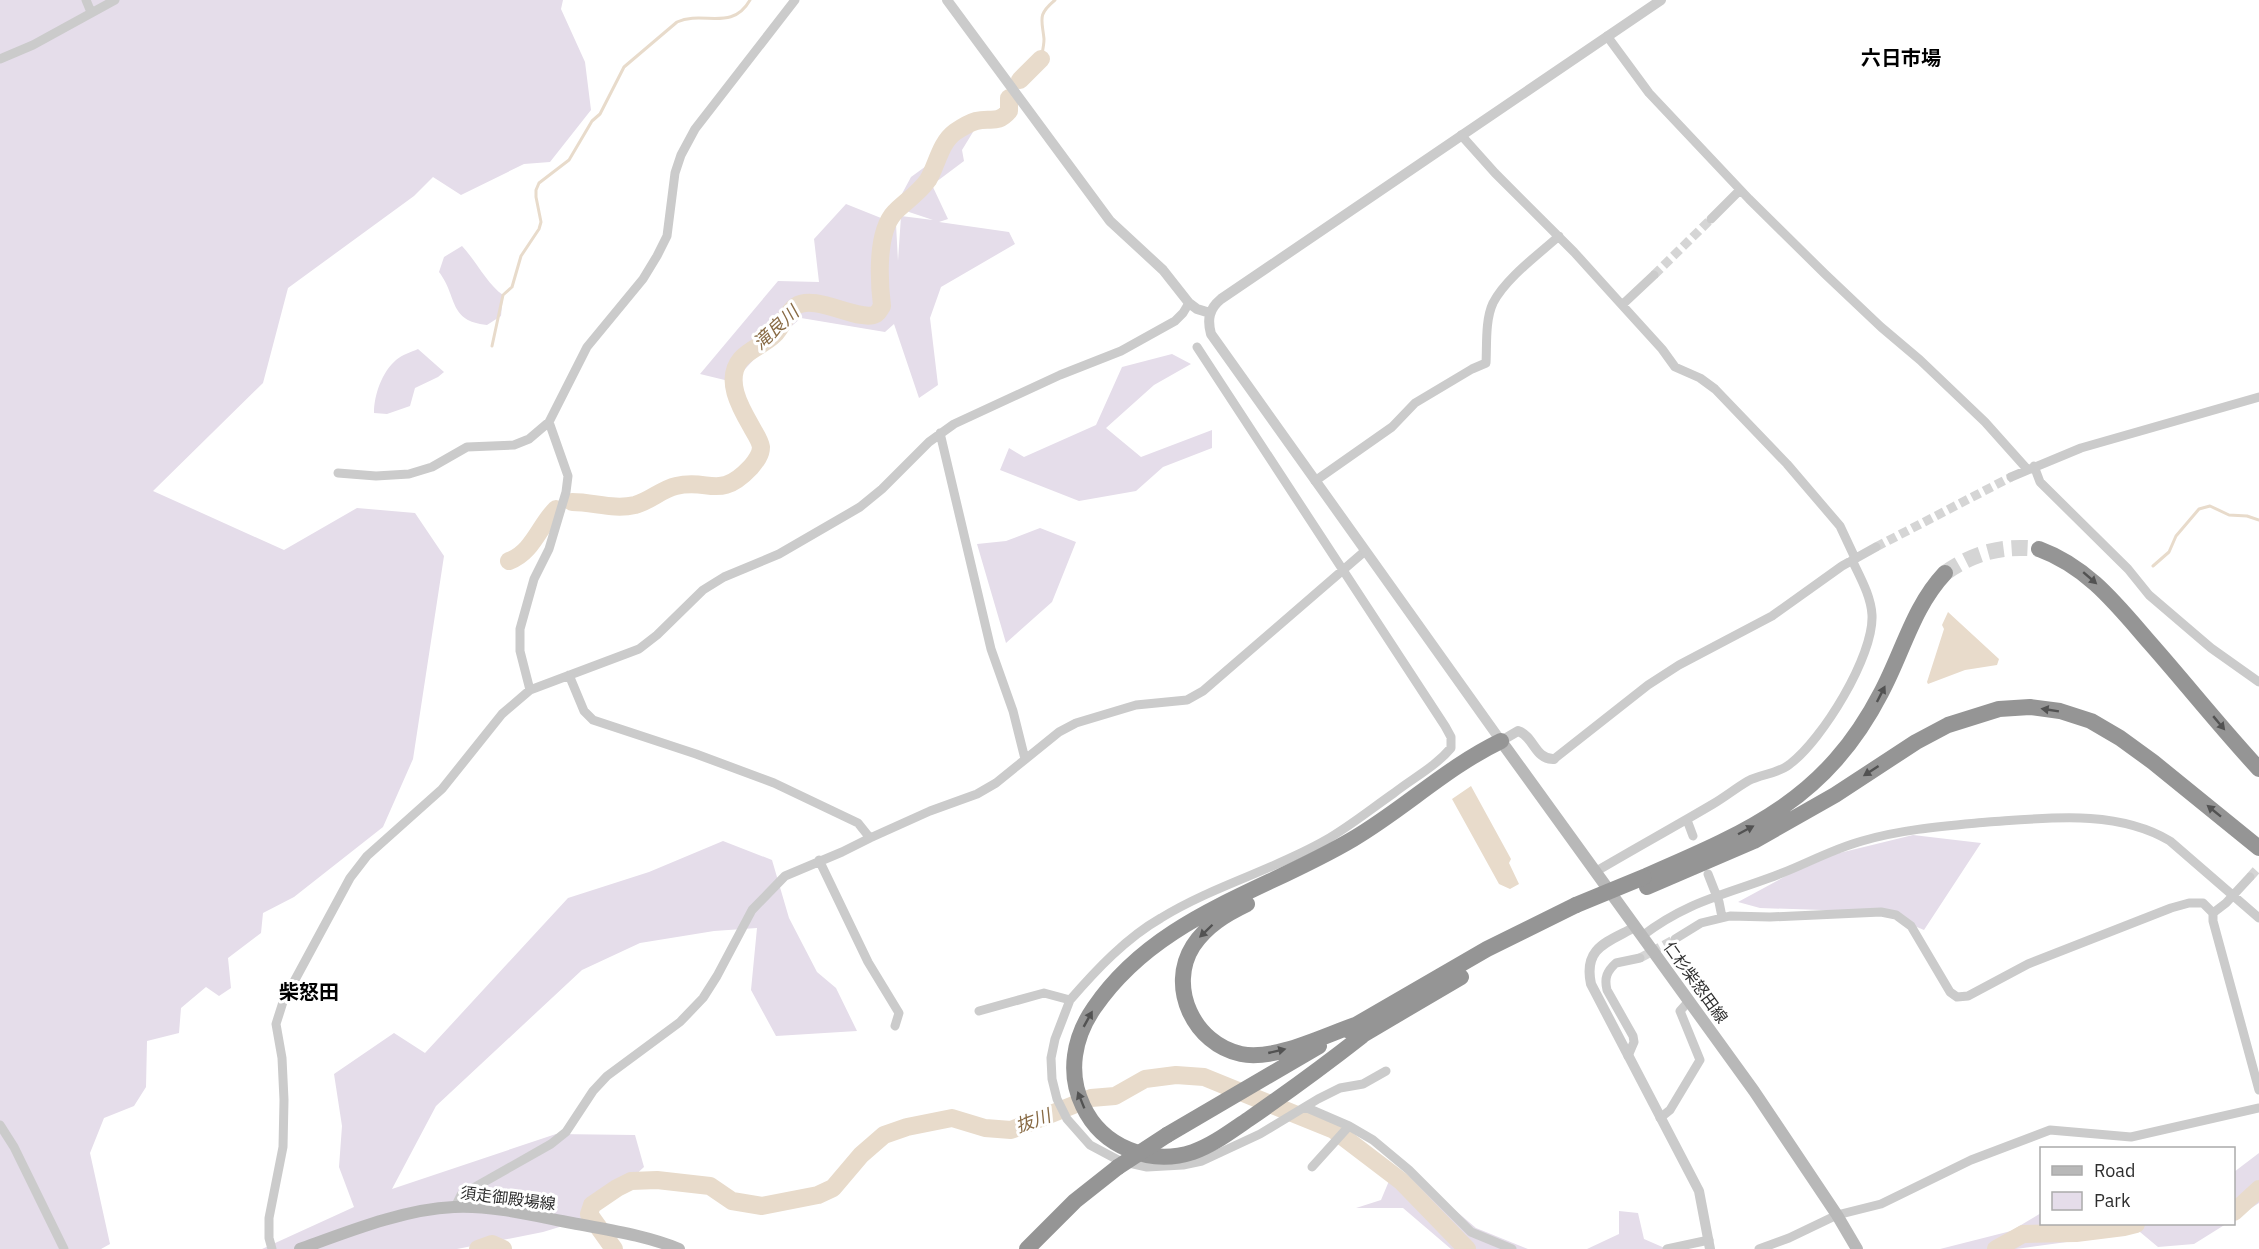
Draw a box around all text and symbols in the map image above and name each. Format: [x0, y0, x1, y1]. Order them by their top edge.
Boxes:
district label: 六日市場 [1861, 44, 1941, 71]
water label: 滝良川 [748, 299, 805, 354]
one-way arrow [2082, 571, 2097, 584]
one-way arrow [1876, 685, 1886, 702]
one-way arrow [2040, 705, 2059, 714]
one-way arrow [2212, 715, 2225, 730]
one-way arrow [1863, 766, 1879, 777]
one-way arrow [2206, 805, 2222, 818]
one-way arrow [1738, 825, 1755, 835]
one-way arrow [1200, 923, 1214, 937]
street label: 仁杉柴怒田線 [1660, 937, 1732, 1027]
district label: 柴怒田 [279, 978, 339, 1005]
one-way arrow [1083, 1010, 1093, 1027]
one-way arrow [1268, 1046, 1286, 1056]
one-way arrow [1076, 1091, 1085, 1109]
water label: 抜川 [1012, 1103, 1056, 1137]
legend [2040, 1147, 2235, 1225]
text: Road [2094, 1159, 2135, 1182]
street label: 須走御殿場線 [459, 1182, 557, 1214]
text: Park [2094, 1189, 2131, 1212]

